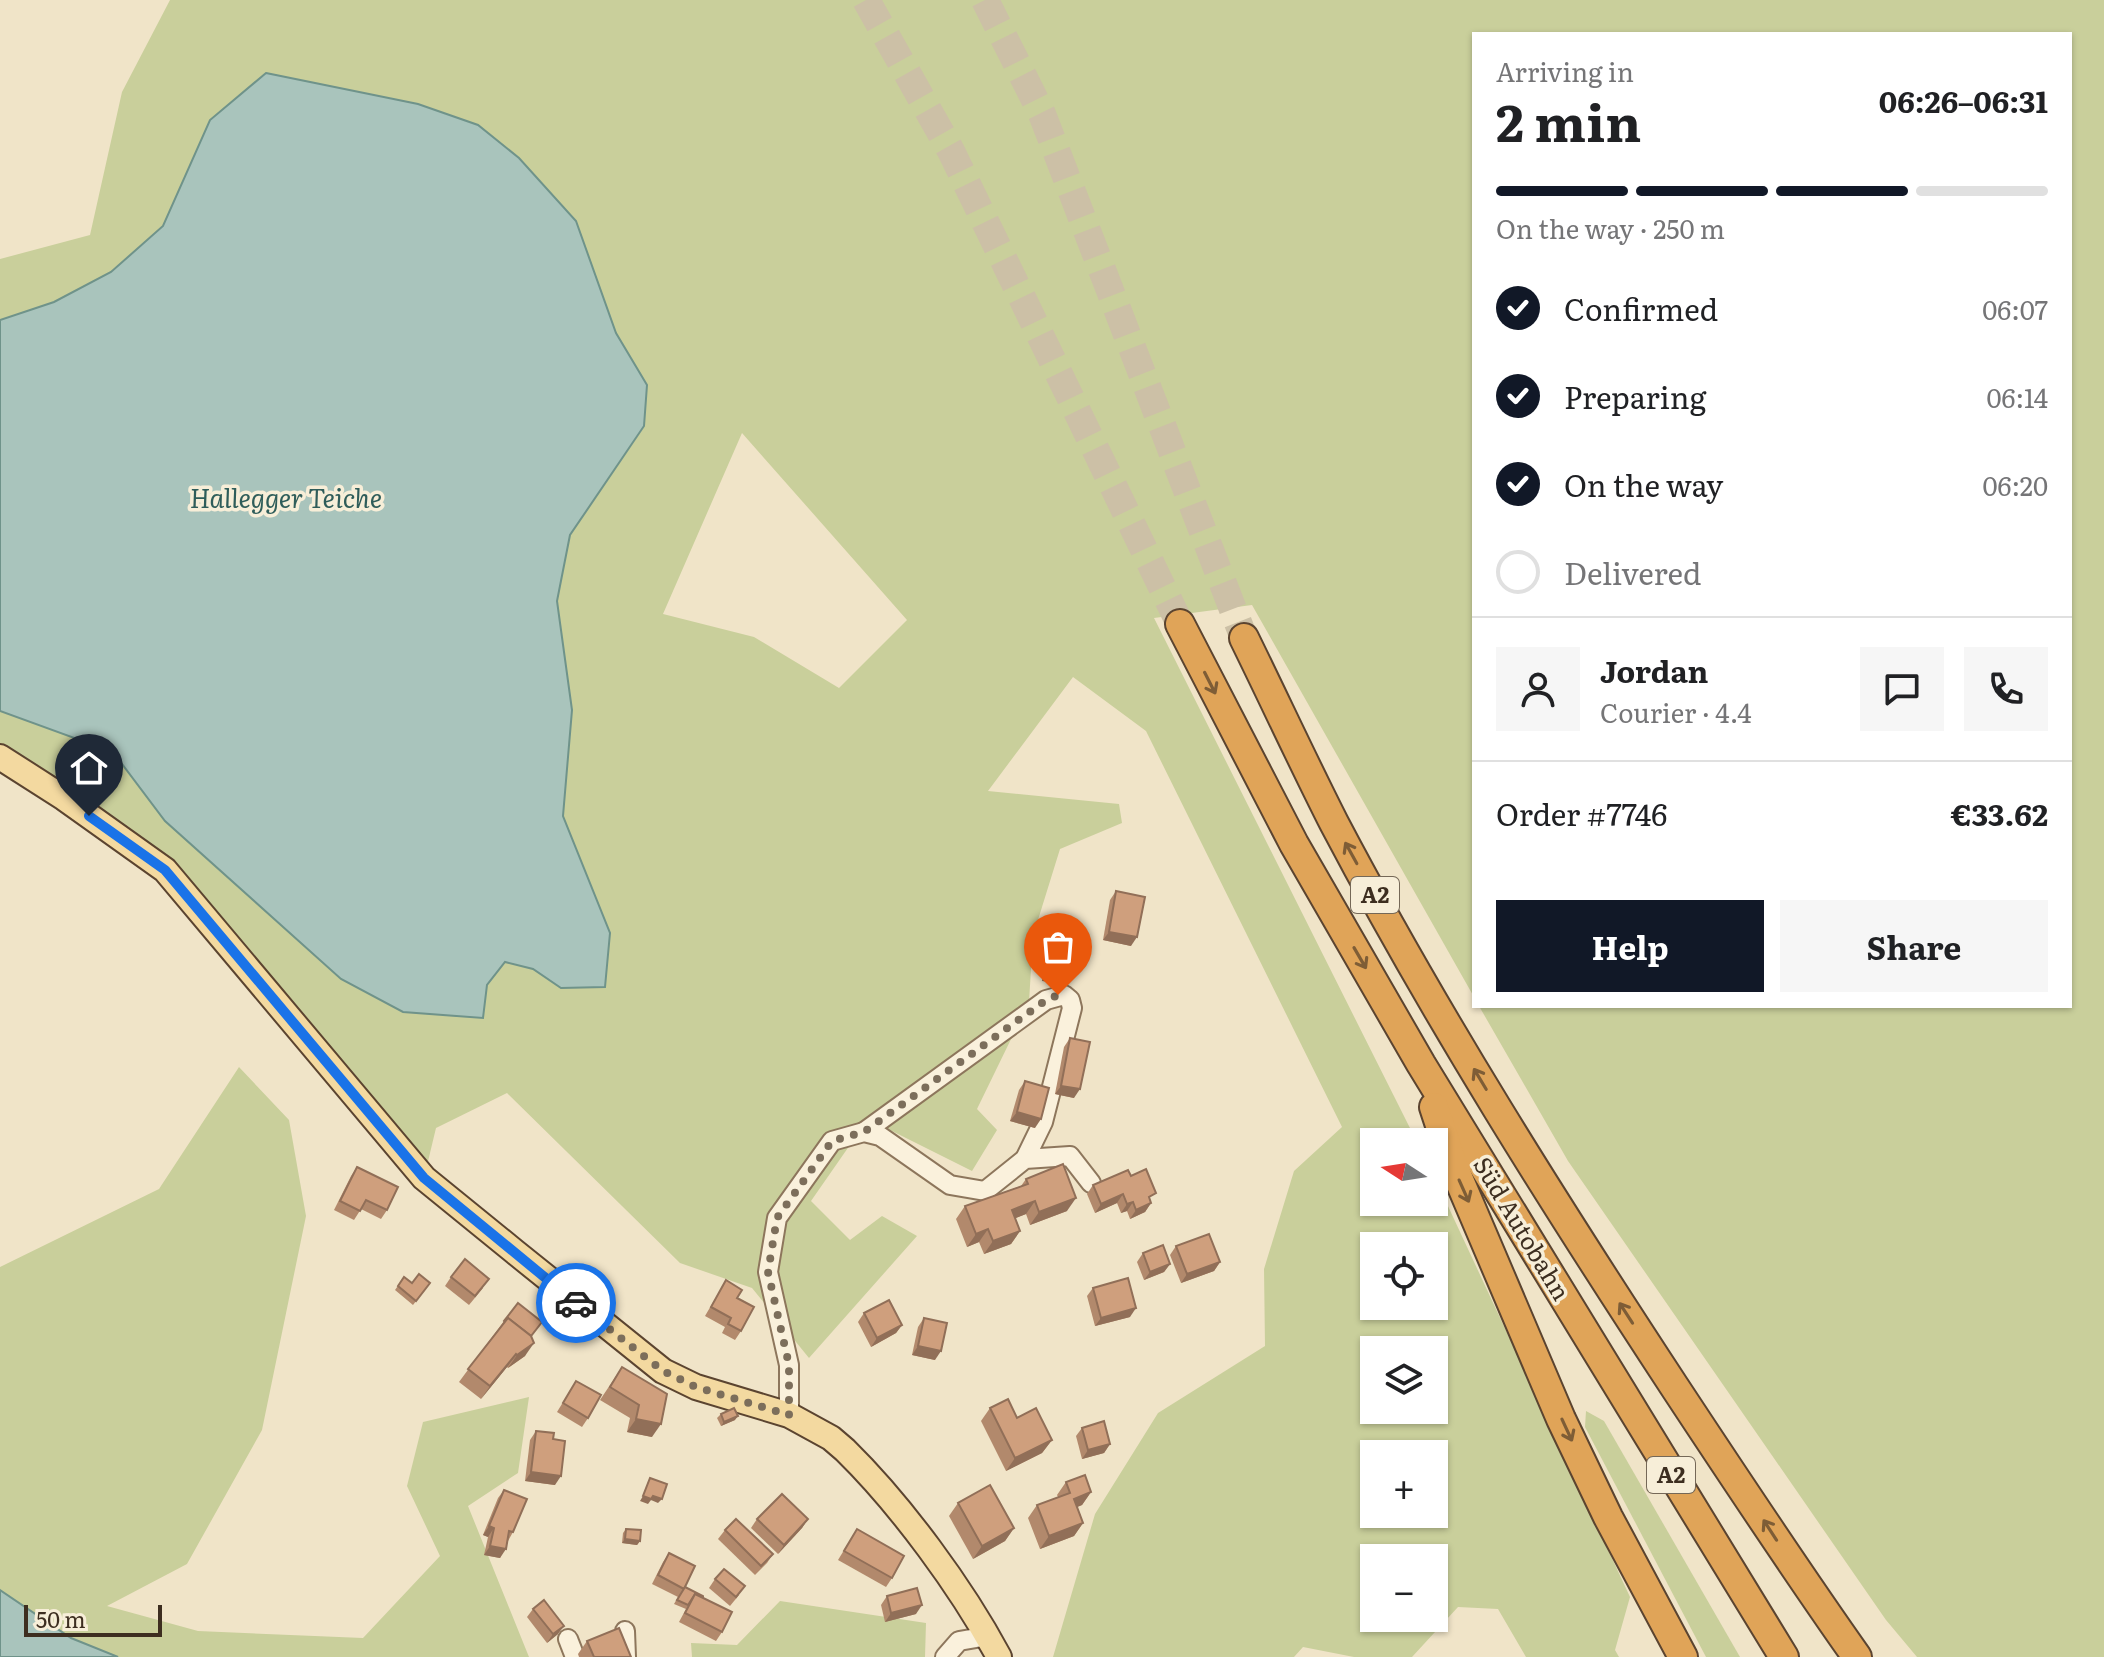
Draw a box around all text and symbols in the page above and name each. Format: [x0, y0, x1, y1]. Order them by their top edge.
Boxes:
text: Arriving in [1496, 51, 1634, 90]
text: 06:26–06:31 [1879, 78, 2048, 122]
text: 2 min [1496, 81, 1641, 158]
text: On the way · 250 m [1496, 208, 1725, 247]
icon: check [1496, 286, 1540, 330]
text: Confirmed [1564, 286, 1718, 330]
text: 06:07 [1982, 289, 2048, 328]
icon: check [1496, 374, 1540, 418]
text: Preparing [1564, 374, 1706, 418]
text: 06:14 [1986, 377, 2048, 416]
icon: check [1496, 462, 1540, 506]
text: On the way [1564, 462, 1723, 506]
text: 06:20 [1982, 465, 2048, 504]
water label: Hallegger Teiche [190, 477, 382, 516]
text: Delivered [1564, 550, 1701, 594]
button: person [1496, 647, 1580, 731]
button: chat [1860, 647, 1944, 731]
button: phone [1964, 647, 2048, 731]
text: Jordan [1600, 648, 1708, 692]
one-way arrow [1203, 671, 1218, 695]
text: Courier · 4.4 [1600, 692, 1752, 731]
pin [55, 734, 123, 816]
icon: home [67, 746, 111, 790]
text: Order #7746 [1496, 791, 1667, 835]
text: €33.62 [1951, 791, 2048, 835]
one-way arrow [1343, 841, 1358, 865]
road number: A2 [1351, 877, 1399, 913]
button: Help [1496, 900, 1764, 992]
button: Share [1780, 900, 2048, 992]
pin [1024, 913, 1092, 995]
icon: bag [1036, 925, 1080, 969]
one-way arrow [1352, 946, 1368, 969]
one-way arrow [1472, 1068, 1488, 1091]
north arrow [1360, 1128, 1448, 1216]
map controls [1360, 1128, 1448, 1632]
street label: Süd Autobahn [1466, 1149, 1580, 1306]
one-way arrow [1457, 1178, 1472, 1203]
button: locate [1360, 1232, 1448, 1320]
courier [536, 1263, 616, 1343]
icon: car [554, 1281, 598, 1325]
one-way arrow [1618, 1302, 1634, 1325]
button: layers [1360, 1336, 1448, 1424]
one-way arrow [1560, 1417, 1575, 1441]
button: + [1360, 1440, 1448, 1528]
road number: A2 [1647, 1457, 1695, 1493]
one-way arrow [1761, 1519, 1777, 1542]
button: − [1360, 1544, 1448, 1632]
scale bar [24, 1601, 162, 1637]
text: 50 m [36, 1602, 86, 1635]

